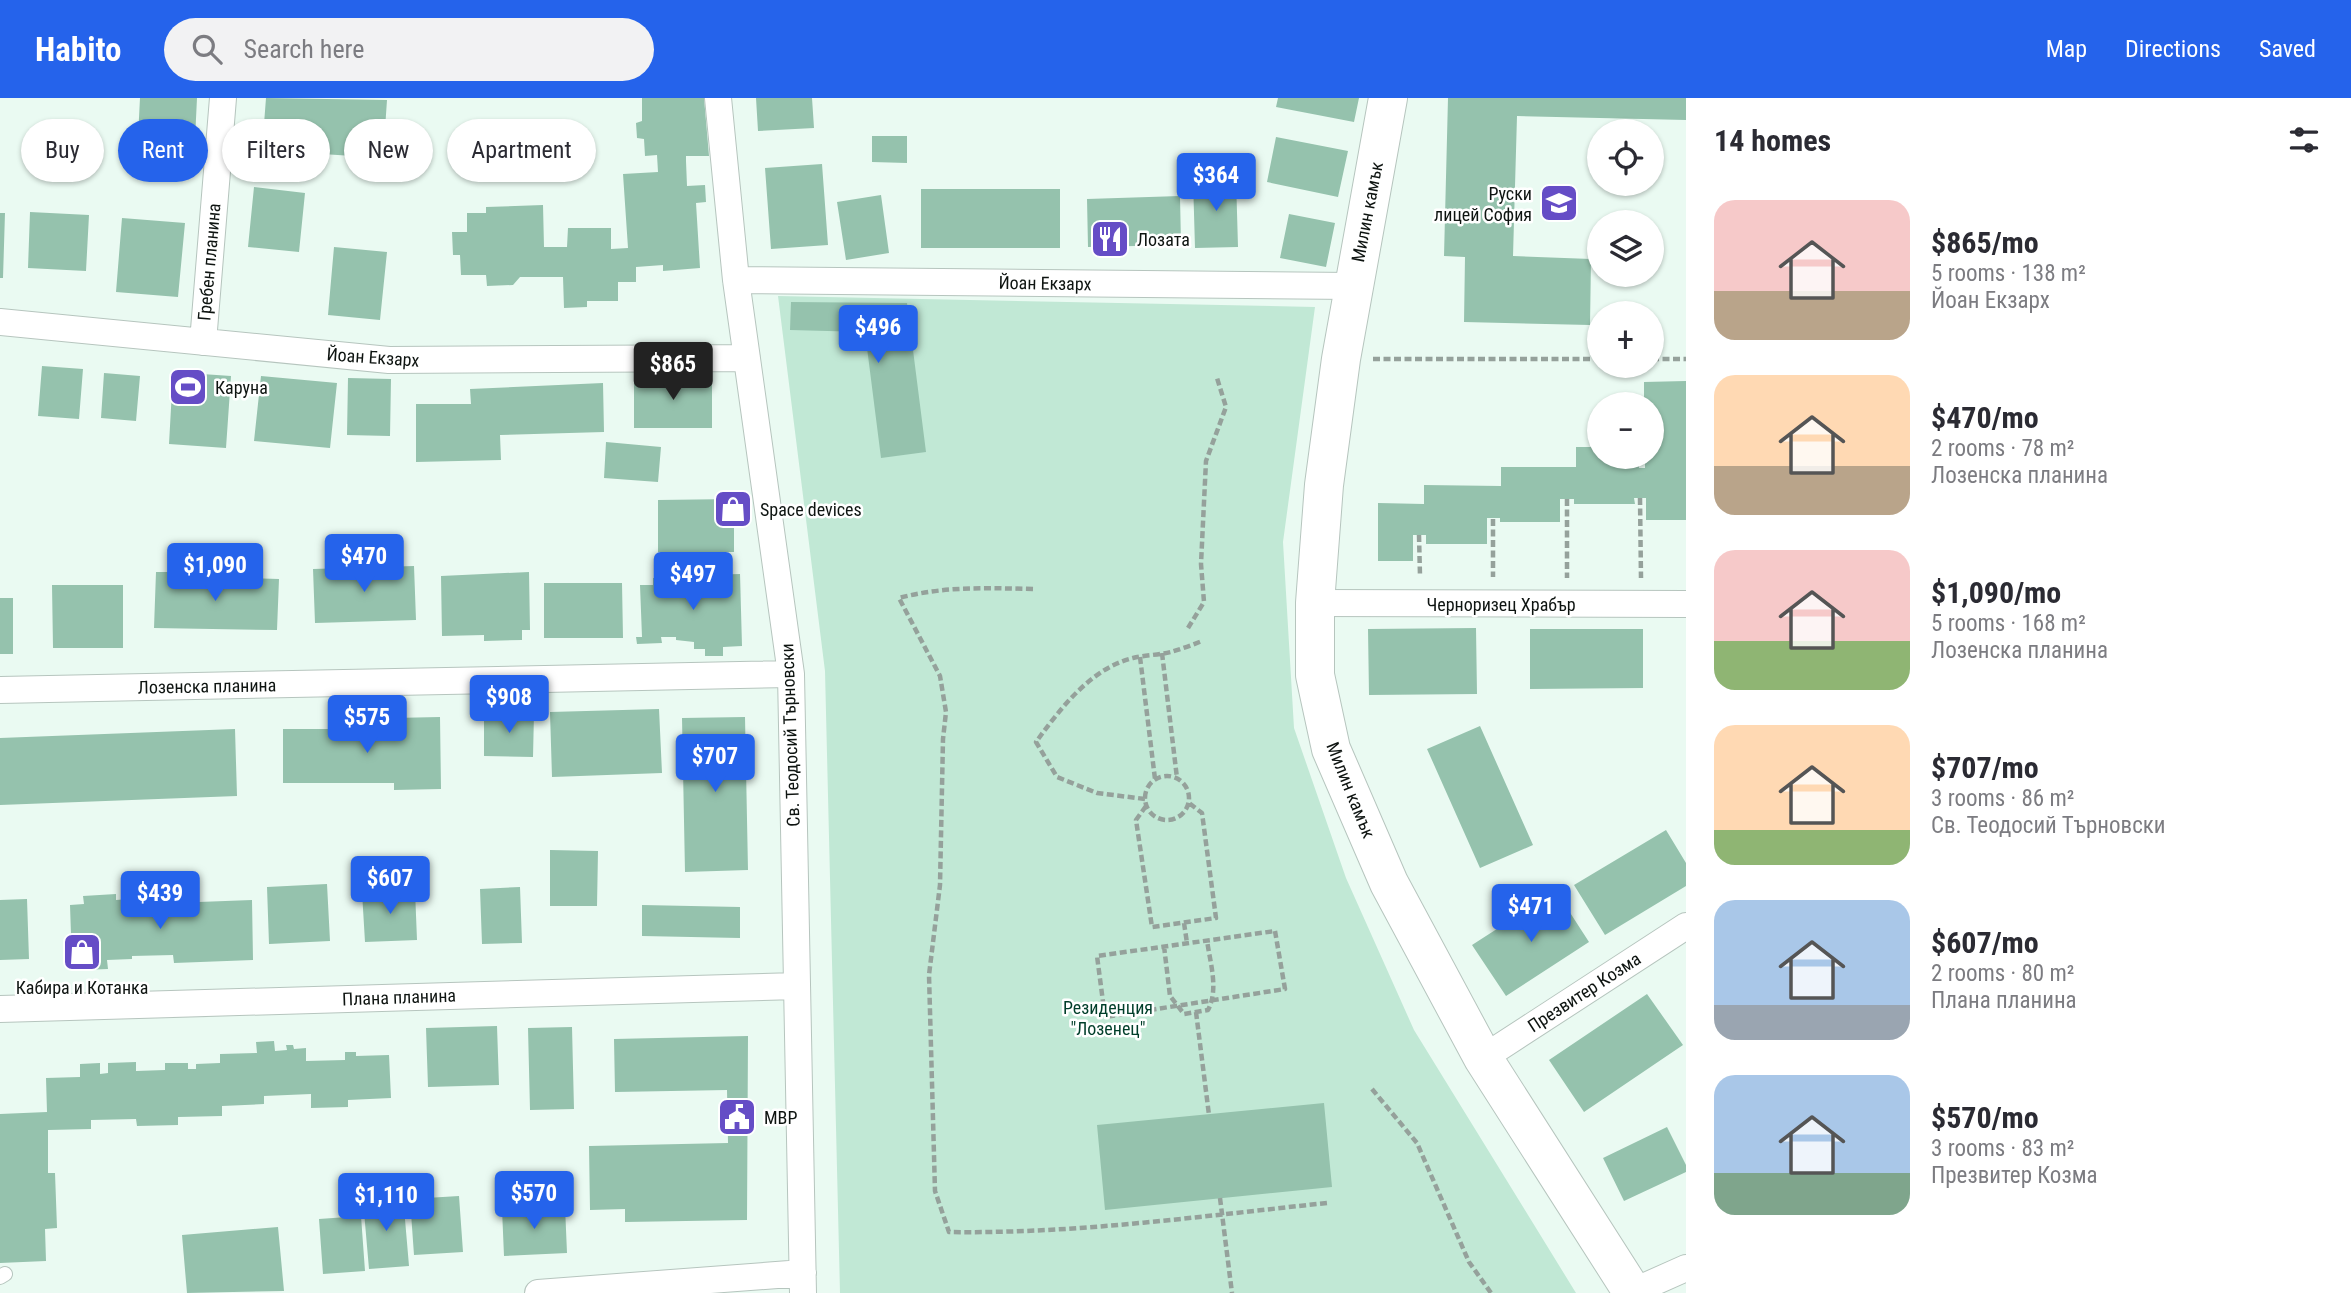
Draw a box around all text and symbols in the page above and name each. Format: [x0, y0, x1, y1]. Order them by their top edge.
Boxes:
search box [164, 18, 654, 81]
text: Habito [35, 30, 122, 69]
icon: search [188, 30, 226, 68]
text: Search here [244, 34, 364, 64]
text: Map [2046, 35, 2087, 63]
text: Directions [2125, 35, 2221, 63]
text: Saved [2259, 35, 2316, 63]
chip: Buy [21, 119, 104, 182]
chip: Rent [118, 119, 208, 182]
chip: Filters [222, 119, 330, 182]
chip: New [344, 119, 433, 182]
chip: Apartment [447, 119, 596, 182]
map controls [1587, 119, 1664, 469]
button: locate [1587, 119, 1664, 196]
icon: filters [2285, 121, 2323, 159]
text: 14 homes [1714, 123, 1831, 158]
pin: $364 [1175, 153, 1257, 213]
street label: Милин камък [1347, 160, 1387, 264]
text: $364 [1193, 162, 1239, 189]
school or university icon: Руски лицей София [1538, 182, 1580, 224]
place label: Руски лицей София [1434, 183, 1532, 225]
street label: Гребен планина [193, 202, 225, 322]
button: layers [1587, 210, 1664, 287]
restaurant icon: Лозата [1089, 218, 1131, 260]
text: $865/mo [1931, 225, 2039, 260]
icon: home [1770, 228, 1854, 312]
place label: Лозата [1137, 229, 1190, 250]
text: 5 rooms · 138 m² [1931, 260, 2086, 287]
street label: Йоан Екзарх [998, 272, 1092, 294]
text: Йоан Екзарх [1931, 287, 2050, 314]
button: + [1587, 301, 1664, 378]
pin: $496 [837, 306, 919, 365]
text: $496 [855, 314, 901, 341]
pin: $865 [632, 342, 714, 402]
street label: Йоан Екзарх [326, 343, 420, 371]
text: $865 [650, 351, 696, 378]
sports icon: Каруна [167, 366, 209, 408]
place label: Каруна [215, 377, 268, 398]
button: − [1587, 392, 1664, 469]
text: $470/mo [1931, 400, 2039, 435]
icon: home [1770, 403, 1854, 487]
text: 2 rooms · 78 m² [1931, 435, 2074, 462]
text: Лозенска планина [1931, 462, 2108, 489]
shop icon: Space devices [712, 488, 754, 530]
place label: Space devices [760, 499, 862, 520]
pin: $470 [323, 534, 405, 594]
text: $470 [341, 543, 387, 570]
pin: $1,090 [158, 544, 272, 603]
text: $1,090 [183, 552, 247, 579]
pin: $497 [652, 552, 734, 612]
text: $497 [670, 561, 716, 588]
text: $1,090/mo [1931, 575, 2061, 610]
icon: home [1770, 578, 1854, 662]
street label: Черноризец Храбър [1426, 594, 1576, 615]
text: 5 rooms · 168 m² [1931, 610, 2086, 637]
text: Лозенска планина [1931, 637, 2108, 664]
street label: Св. Теодосий Търновски [776, 643, 804, 827]
street label: Лозенска планина [138, 674, 276, 698]
pin: $908 [468, 676, 550, 735]
text: $908 [486, 684, 532, 711]
pin: $575 [326, 696, 408, 755]
text: $575 [344, 704, 390, 731]
pin: $707 [674, 734, 756, 794]
street label: Милин камък [1322, 739, 1380, 841]
text: $707 [692, 743, 738, 770]
text: $707/mo [1931, 750, 2039, 785]
icon: home [1770, 753, 1854, 837]
text: 3 rooms · 86 m² [1931, 785, 2074, 812]
text: Св. Теодосий Търновски [1931, 812, 2166, 839]
pin: $607 [349, 856, 431, 916]
text: $607 [367, 865, 413, 892]
pin: $439 [119, 872, 201, 931]
text: $439 [137, 880, 183, 907]
pin: $471 [1490, 884, 1572, 944]
text: $471 [1508, 893, 1554, 920]
text: $607/mo [1931, 925, 2039, 960]
icon: home [1770, 928, 1854, 1012]
shop icon: Кабира и Котанка [61, 931, 103, 973]
street label: Презвитер Козма [1524, 948, 1644, 1036]
text: 2 rooms · 80 m² [1931, 960, 2074, 987]
place label: Кабира и Котанка [16, 977, 148, 998]
street label: Плана планина [342, 985, 456, 1009]
text: Плана планина [1931, 987, 2077, 1014]
park label: Резиденция "Лозенец" [1063, 997, 1153, 1039]
public building icon: МВР [716, 1096, 758, 1138]
text: $570/mo [1931, 1100, 2039, 1135]
icon: home [1770, 1103, 1854, 1187]
place label: МВР [764, 1107, 797, 1128]
text: 3 rooms · 83 m² [1931, 1135, 2074, 1162]
text: Презвитер Козма [1931, 1162, 2098, 1189]
pin: $570 [493, 1172, 575, 1231]
pin: $1,110 [329, 1174, 443, 1233]
text: $570 [511, 1180, 557, 1207]
text: $1,110 [354, 1182, 418, 1209]

